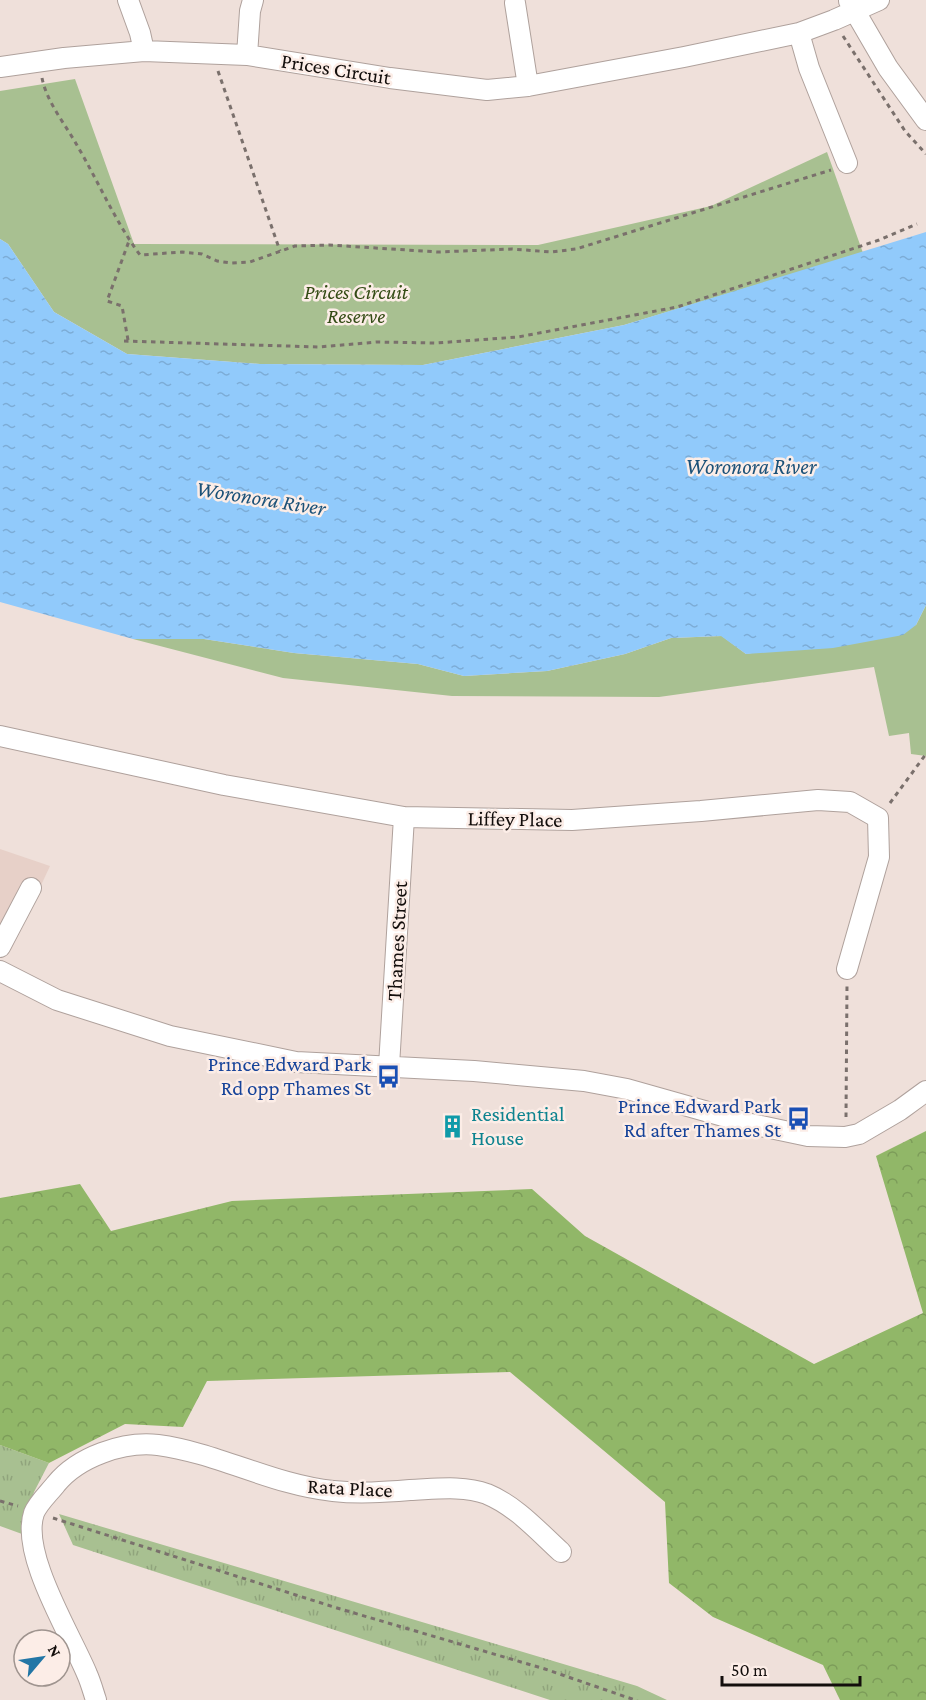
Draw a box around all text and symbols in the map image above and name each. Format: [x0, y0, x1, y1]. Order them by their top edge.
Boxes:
street label: Prices Circuit [279, 48, 394, 90]
park label: Prices Circuit Reserve [304, 280, 409, 328]
water label: Woronora River [686, 454, 818, 479]
water label: Woronora River [195, 475, 329, 521]
street label: Liffey Place [467, 806, 563, 832]
street label: Thames Street [382, 879, 412, 1002]
place label: Prince Edward Park Rd opp Thames St [208, 1052, 372, 1100]
bus stop icon: Prince Edward Park Rd opp Thames St [376, 1063, 402, 1089]
place label: Prince Edward Park Rd after Thames St [618, 1094, 782, 1142]
place label: Residential House [471, 1102, 565, 1150]
bus stop icon: Prince Edward Park Rd after Thames St [786, 1105, 812, 1131]
building icon: Residential House [440, 1113, 466, 1139]
street label: Rata Place [307, 1474, 393, 1502]
north arrow [12, 1628, 72, 1688]
text: N [45, 1642, 65, 1660]
scale bar [722, 1649, 860, 1687]
text: 50 m [731, 1660, 768, 1680]

